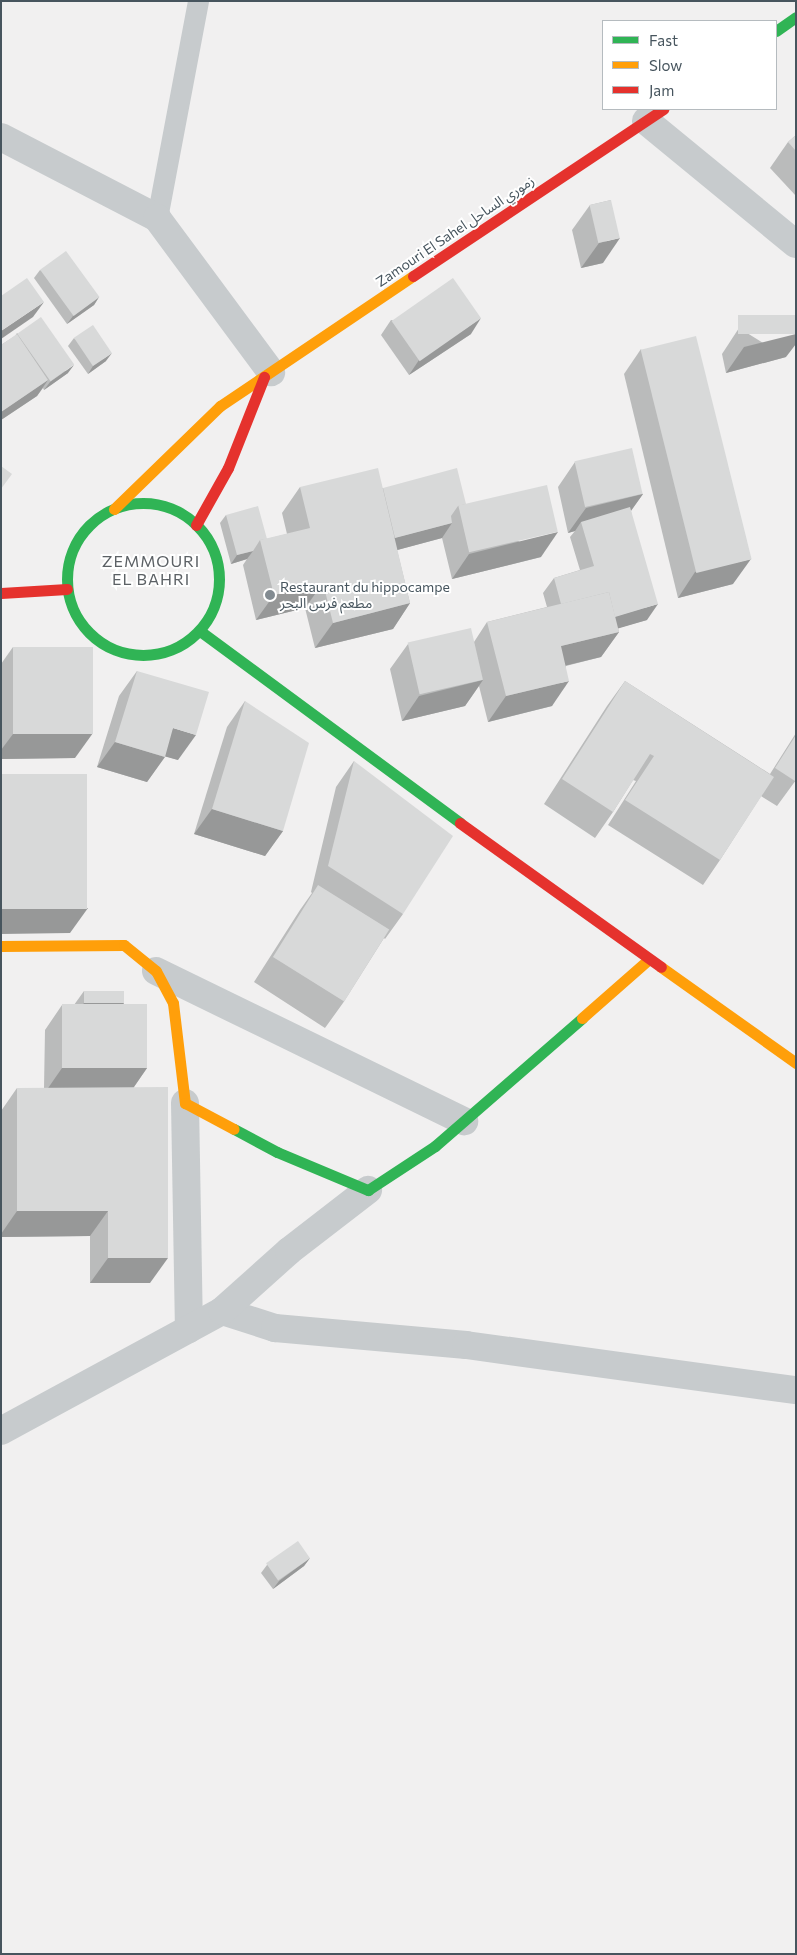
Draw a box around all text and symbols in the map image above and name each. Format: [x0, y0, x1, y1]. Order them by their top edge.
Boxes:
legend [602, 20, 777, 110]
text: Fast [649, 31, 678, 49]
text: Slow [649, 56, 682, 74]
text: Jam [649, 81, 674, 99]
street label: Zamouri El Sahel زموري الساحل [373, 172, 537, 290]
district label: ZEMMOURI EL BAHRI [101, 551, 201, 589]
place label: Restaurant du hippocampe مطعم فرس البحر [280, 579, 450, 612]
marker: Restaurant du hippocampe مطعم فرس البحر [264, 589, 276, 601]

